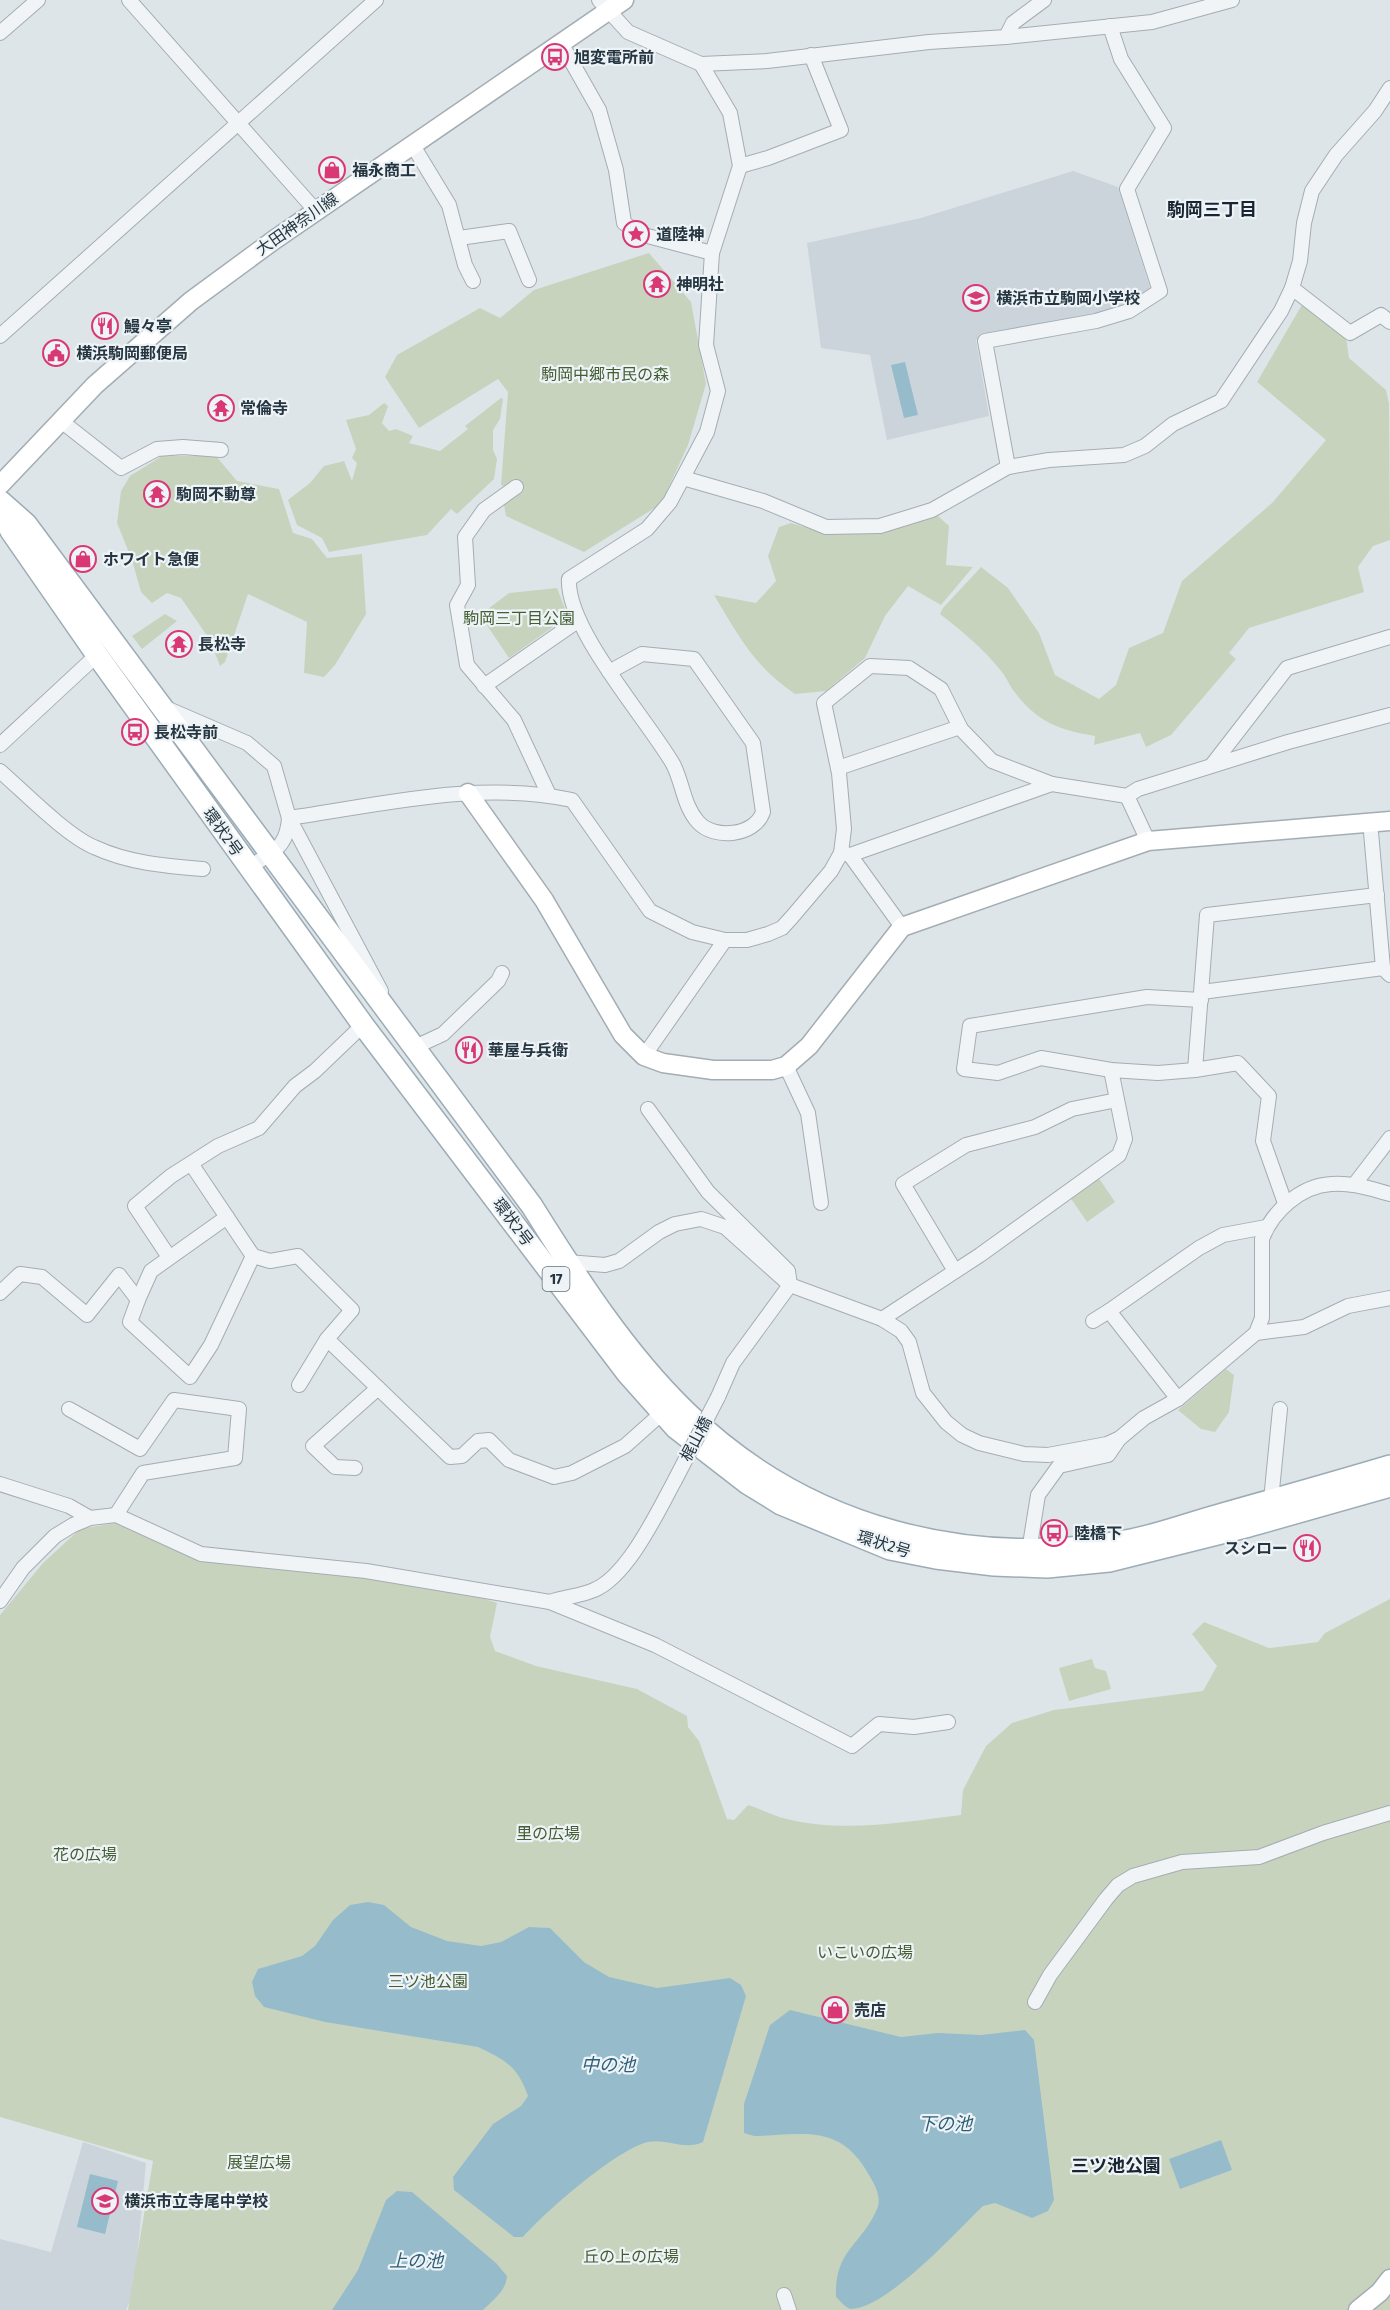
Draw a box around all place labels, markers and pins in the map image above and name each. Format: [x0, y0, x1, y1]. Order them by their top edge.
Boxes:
bus stop icon: 旭変電所前 [540, 42, 570, 72]
place label: 旭変電所前 [574, 48, 654, 67]
shop icon: 福永商工 [317, 155, 347, 185]
place label: 福永商工 [352, 161, 416, 180]
place icon: 道陸神 [621, 219, 651, 249]
place label: 道陸神 [656, 225, 704, 244]
temple icon: 神明社 [642, 269, 672, 299]
place label: 神明社 [676, 275, 724, 294]
school or university icon: 横浜市立駒岡小学校 [961, 283, 991, 313]
place label: 横浜市立駒岡小学校 [996, 289, 1140, 308]
restaurant icon: 鰻々亭 [90, 311, 120, 341]
place label: 鰻々亭 [124, 317, 172, 336]
public building icon: 横浜駒岡郵便局 [41, 338, 71, 368]
place label: 横浜駒岡郵便局 [76, 344, 188, 363]
temple icon: 常倫寺 [206, 393, 236, 423]
place label: 常倫寺 [240, 399, 288, 418]
temple icon: 駒岡不動尊 [142, 479, 172, 509]
place label: 駒岡不動尊 [176, 485, 256, 504]
shop icon: ホワイト急便 [68, 544, 98, 574]
place label: ホワイト急便 [103, 550, 199, 569]
temple icon: 長松寺 [164, 629, 194, 659]
place label: 長松寺 [198, 635, 246, 654]
bus stop icon: 長松寺前 [120, 717, 150, 747]
place label: 長松寺前 [154, 723, 218, 742]
restaurant icon: 華屋与兵衛 [454, 1035, 484, 1065]
place label: 華屋与兵衛 [488, 1041, 568, 1060]
bus stop icon: 陸橋下 [1039, 1518, 1069, 1548]
place label: 陸橋下 [1074, 1524, 1122, 1543]
restaurant icon: スシロー [1292, 1533, 1322, 1563]
place label: スシロー [1224, 1539, 1288, 1558]
shop icon: 売店 [820, 1995, 850, 2025]
place label: 売店 [854, 2001, 886, 2020]
school or university icon: 横浜市立寺尾中学校 [90, 2186, 120, 2216]
place label: 横浜市立寺尾中学校 [124, 2192, 268, 2211]

